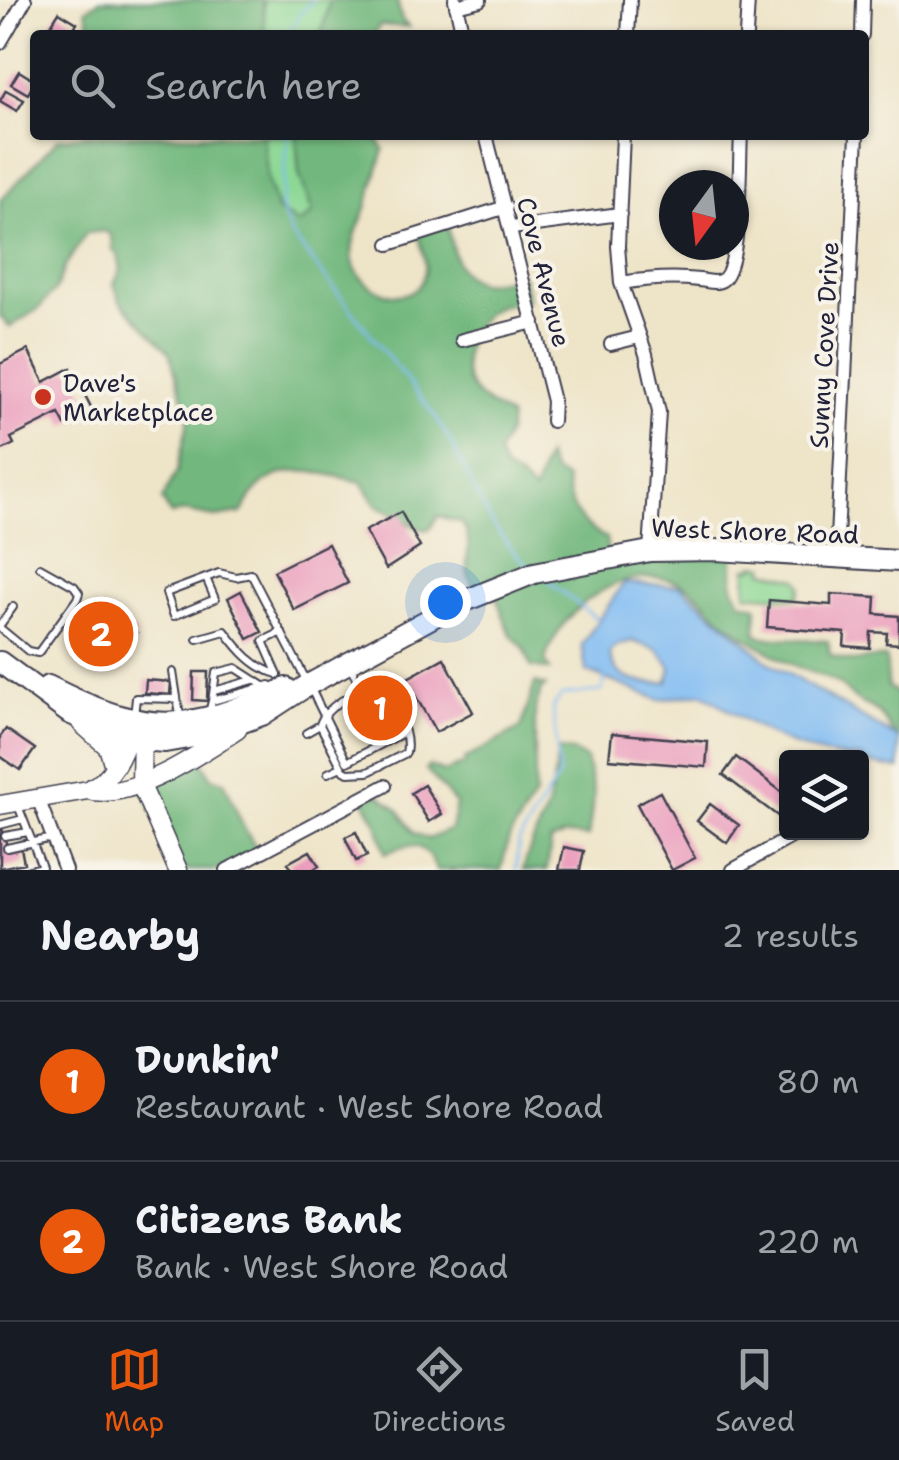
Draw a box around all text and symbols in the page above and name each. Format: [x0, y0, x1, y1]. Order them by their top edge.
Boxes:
search box [30, 30, 869, 140]
icon: search [65, 58, 120, 113]
text: Search here [145, 60, 362, 111]
north arrow [659, 170, 749, 260]
street label: Cove Avenue [509, 193, 579, 351]
street label: Sunny Cove Drive [802, 240, 846, 450]
place label: Dave's Marketplace [63, 366, 214, 429]
marker: Dave's Marketplace [32, 386, 54, 408]
street label: West Shore Road [650, 510, 860, 552]
your location [420, 577, 471, 628]
pin: 2 [68, 596, 134, 672]
pin: 1 [348, 670, 412, 746]
map controls [779, 750, 869, 840]
button: layers [779, 750, 869, 840]
text: Nearby [40, 907, 200, 963]
text: 2 results [722, 914, 859, 957]
text: Dunkin' [135, 1034, 280, 1085]
text: 1 [65, 1060, 80, 1103]
text: 80 m [776, 1060, 859, 1103]
text: Restaurant · West Shore Road [135, 1085, 603, 1128]
text: Citizens Bank [135, 1194, 403, 1245]
text: 2 [61, 1220, 84, 1263]
text: 220 m [756, 1220, 859, 1263]
text: Bank · West Shore Road [135, 1245, 508, 1288]
tab: Map [104, 1342, 164, 1440]
tab: Directions [373, 1342, 506, 1440]
tab: Saved [715, 1342, 795, 1440]

